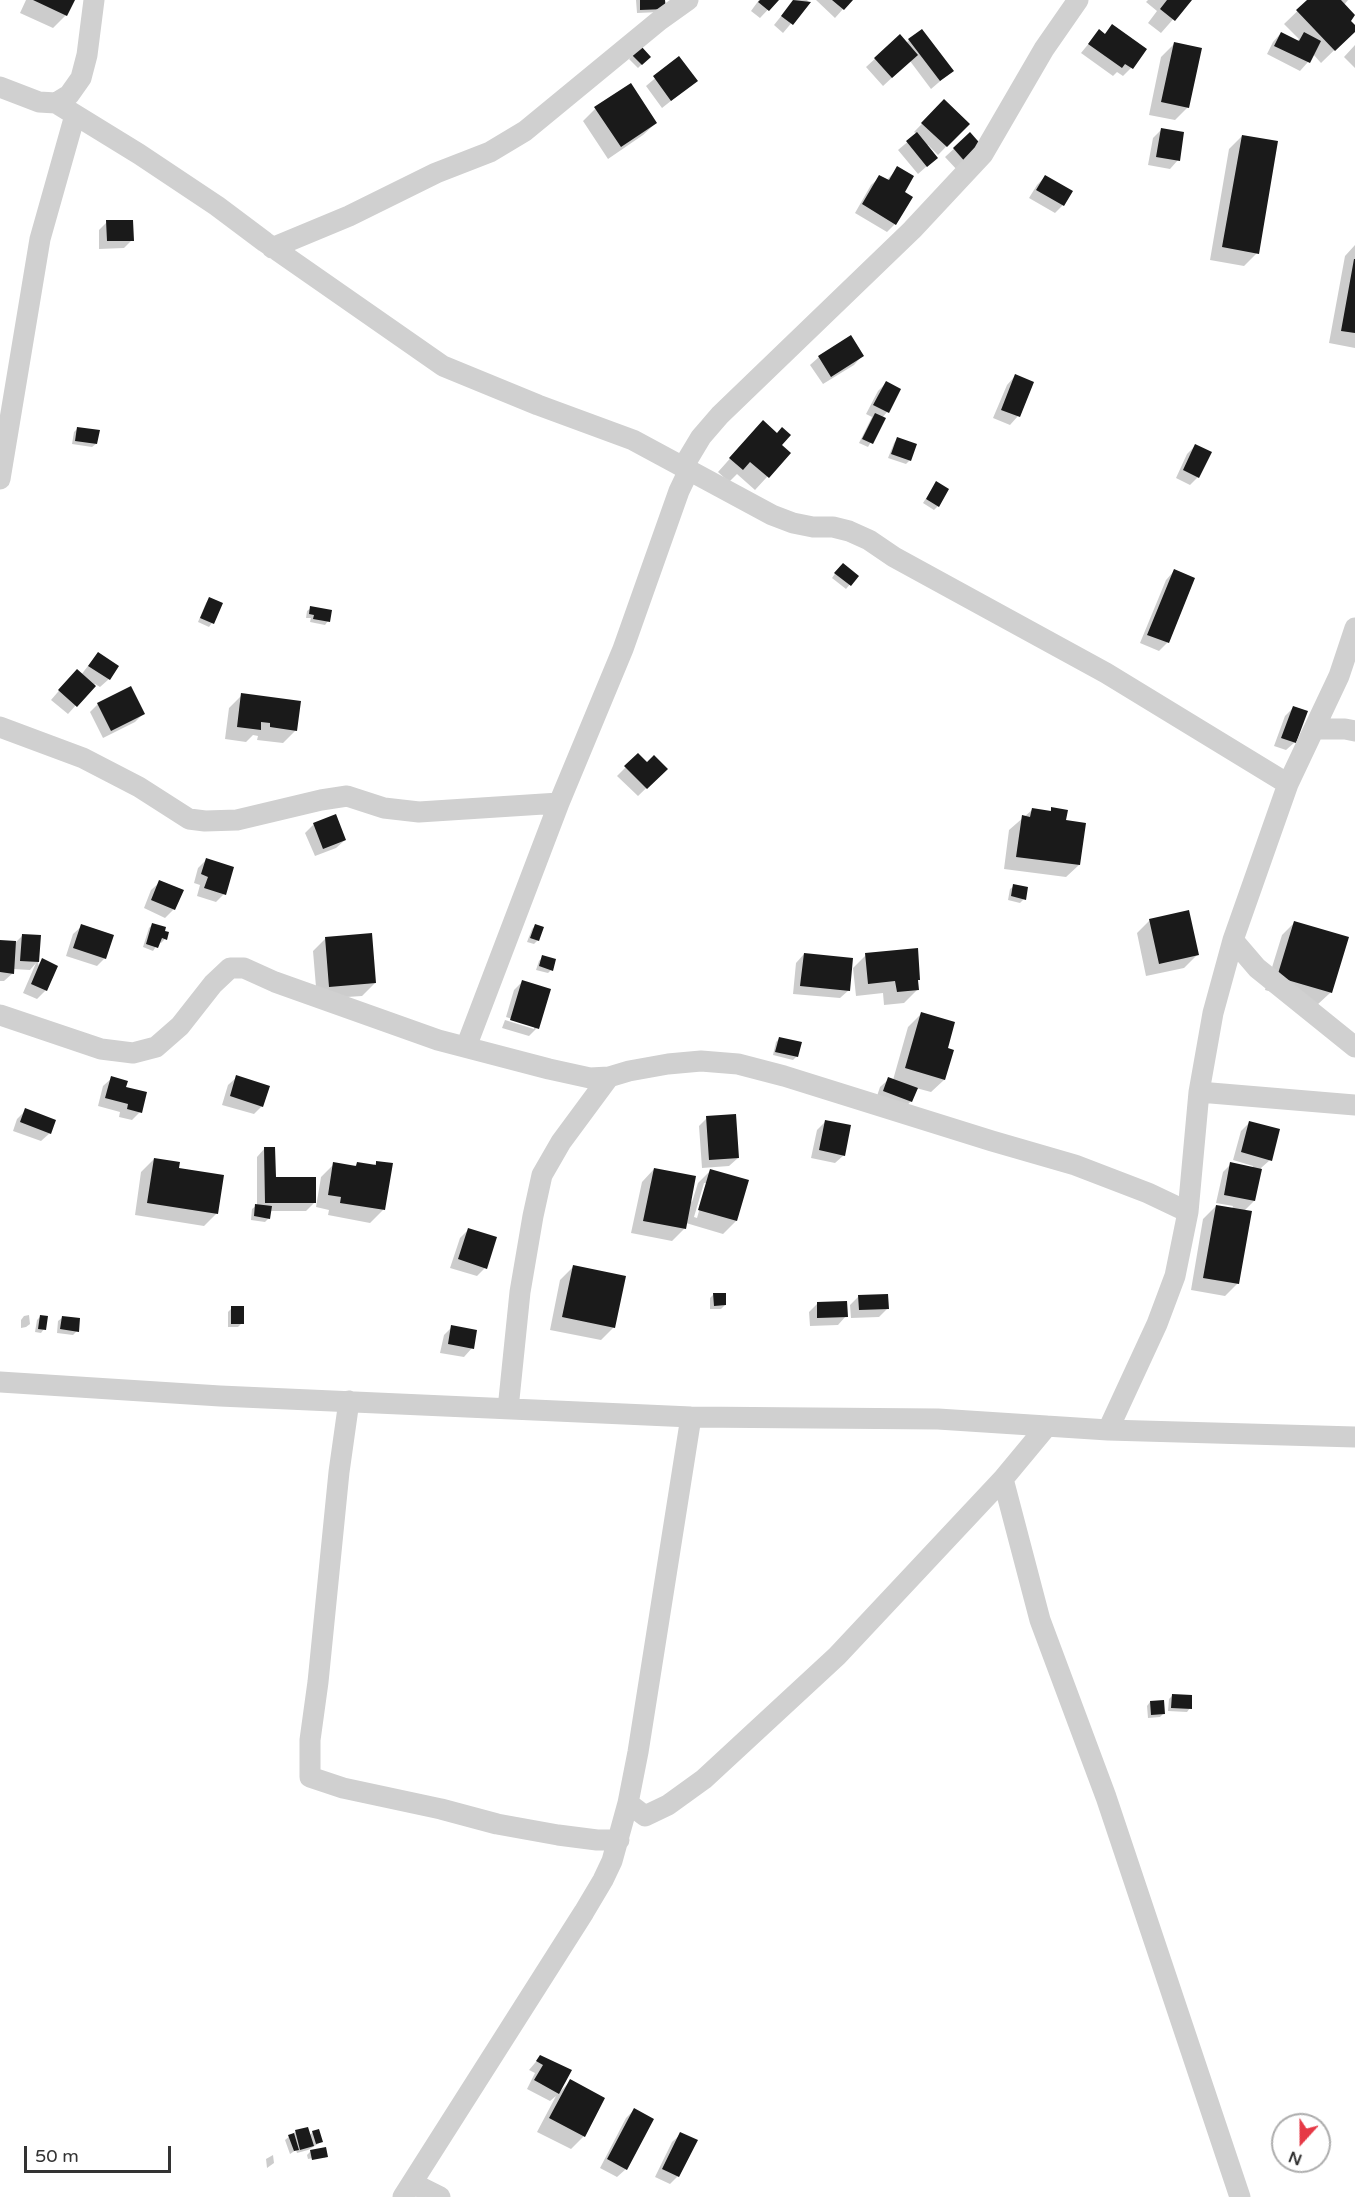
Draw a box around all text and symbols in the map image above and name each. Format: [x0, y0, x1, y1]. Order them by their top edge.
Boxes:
north arrow [1271, 2113, 1331, 2173]
scale bar [27, 2134, 174, 2172]
text: 50 m [35, 2145, 79, 2167]
text: N [1286, 2146, 1305, 2170]

